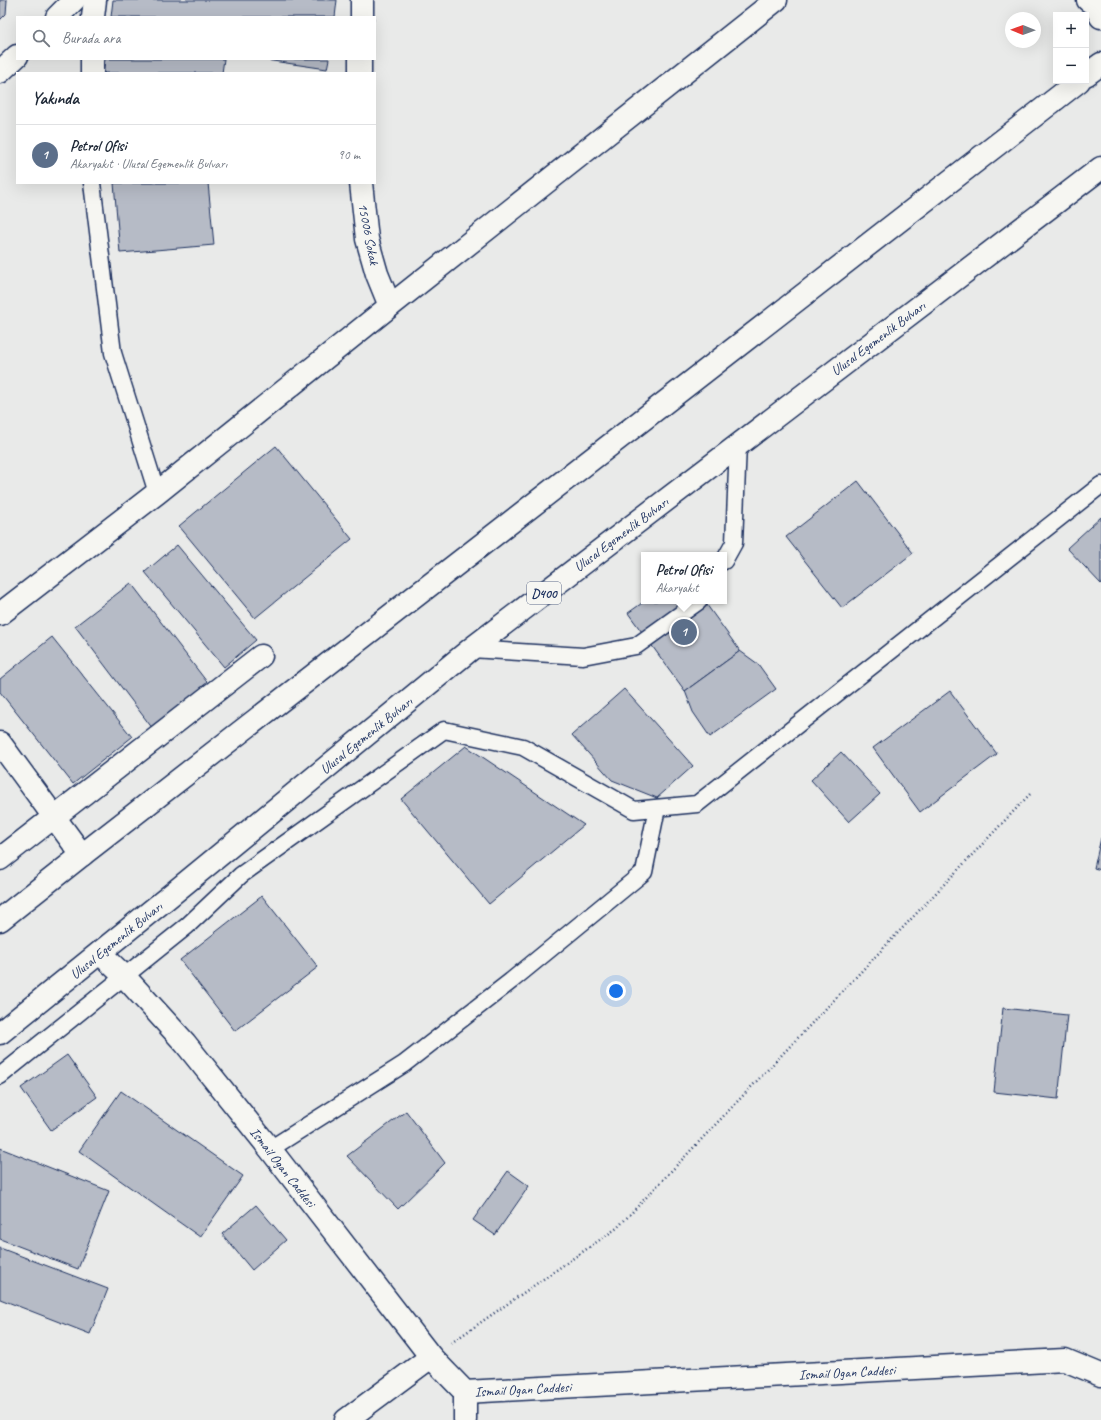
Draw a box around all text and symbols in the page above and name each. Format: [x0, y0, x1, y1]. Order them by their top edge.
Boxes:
north arrow [1005, 12, 1041, 48]
map controls [1053, 12, 1089, 84]
button: + [1053, 12, 1089, 48]
search box [16, 16, 376, 60]
icon: search [30, 27, 52, 49]
text: Burada ara [62, 29, 120, 48]
button: − [1053, 48, 1089, 84]
text: Yakında [32, 88, 79, 109]
text: Petrol Ofisi [70, 137, 126, 156]
text: 1 [42, 147, 48, 163]
text: 90 m [338, 147, 360, 163]
text: Akaryakıt · Ulusal Egemenlik Bulvarı [70, 156, 227, 172]
street label: 15006 Sokak [354, 202, 383, 267]
street label: Ulusal Egemenlik Bulvarı [828, 297, 930, 379]
street label: Ulusal Egemenlik Bulvarı [571, 493, 673, 575]
popup [641, 552, 727, 604]
text: Petrol Ofisi [656, 561, 712, 580]
text: Akaryakıt [656, 580, 699, 596]
road number: D400 [527, 582, 561, 604]
pin: 1 [671, 617, 697, 647]
street label: Ulusal Egemenlik Bulvarı [317, 692, 417, 778]
street label: Ulusal Egemenlik Bulvarı [67, 897, 167, 983]
your location [606, 981, 626, 1001]
street label: Ismail Ogan Caddesi [246, 1124, 321, 1212]
street label: Ismail Ogan Caddesi [798, 1361, 898, 1384]
street label: Ismail Ogan Caddesi [474, 1378, 574, 1401]

